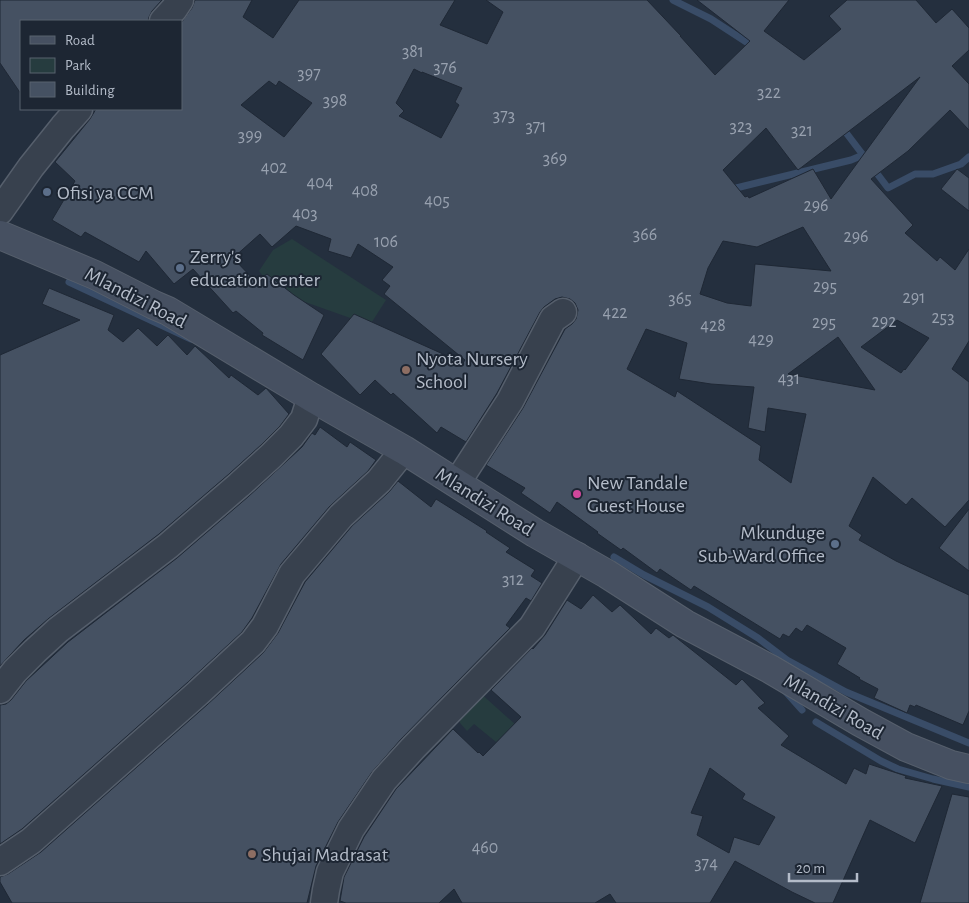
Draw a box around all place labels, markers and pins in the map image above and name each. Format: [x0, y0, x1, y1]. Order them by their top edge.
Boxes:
place label: Ofisi ya CCM [57, 183, 154, 203]
marker: Ofisi ya CCM [41, 186, 53, 198]
place label: Zerry's education center [190, 247, 321, 290]
marker: Zerry's education center [174, 262, 186, 274]
place label: Nyota Nursery School [416, 349, 528, 392]
marker: Nyota Nursery School [400, 364, 412, 376]
place label: New Tandale Guest House [587, 473, 688, 516]
marker: New Tandale Guest House [571, 488, 583, 500]
place label: Mkunduge Sub-Ward Office [698, 523, 825, 566]
marker: Mkunduge Sub-Ward Office [829, 538, 841, 550]
place label: Shujai Madrasat [262, 845, 389, 865]
marker: Shujai Madrasat [246, 848, 258, 860]

